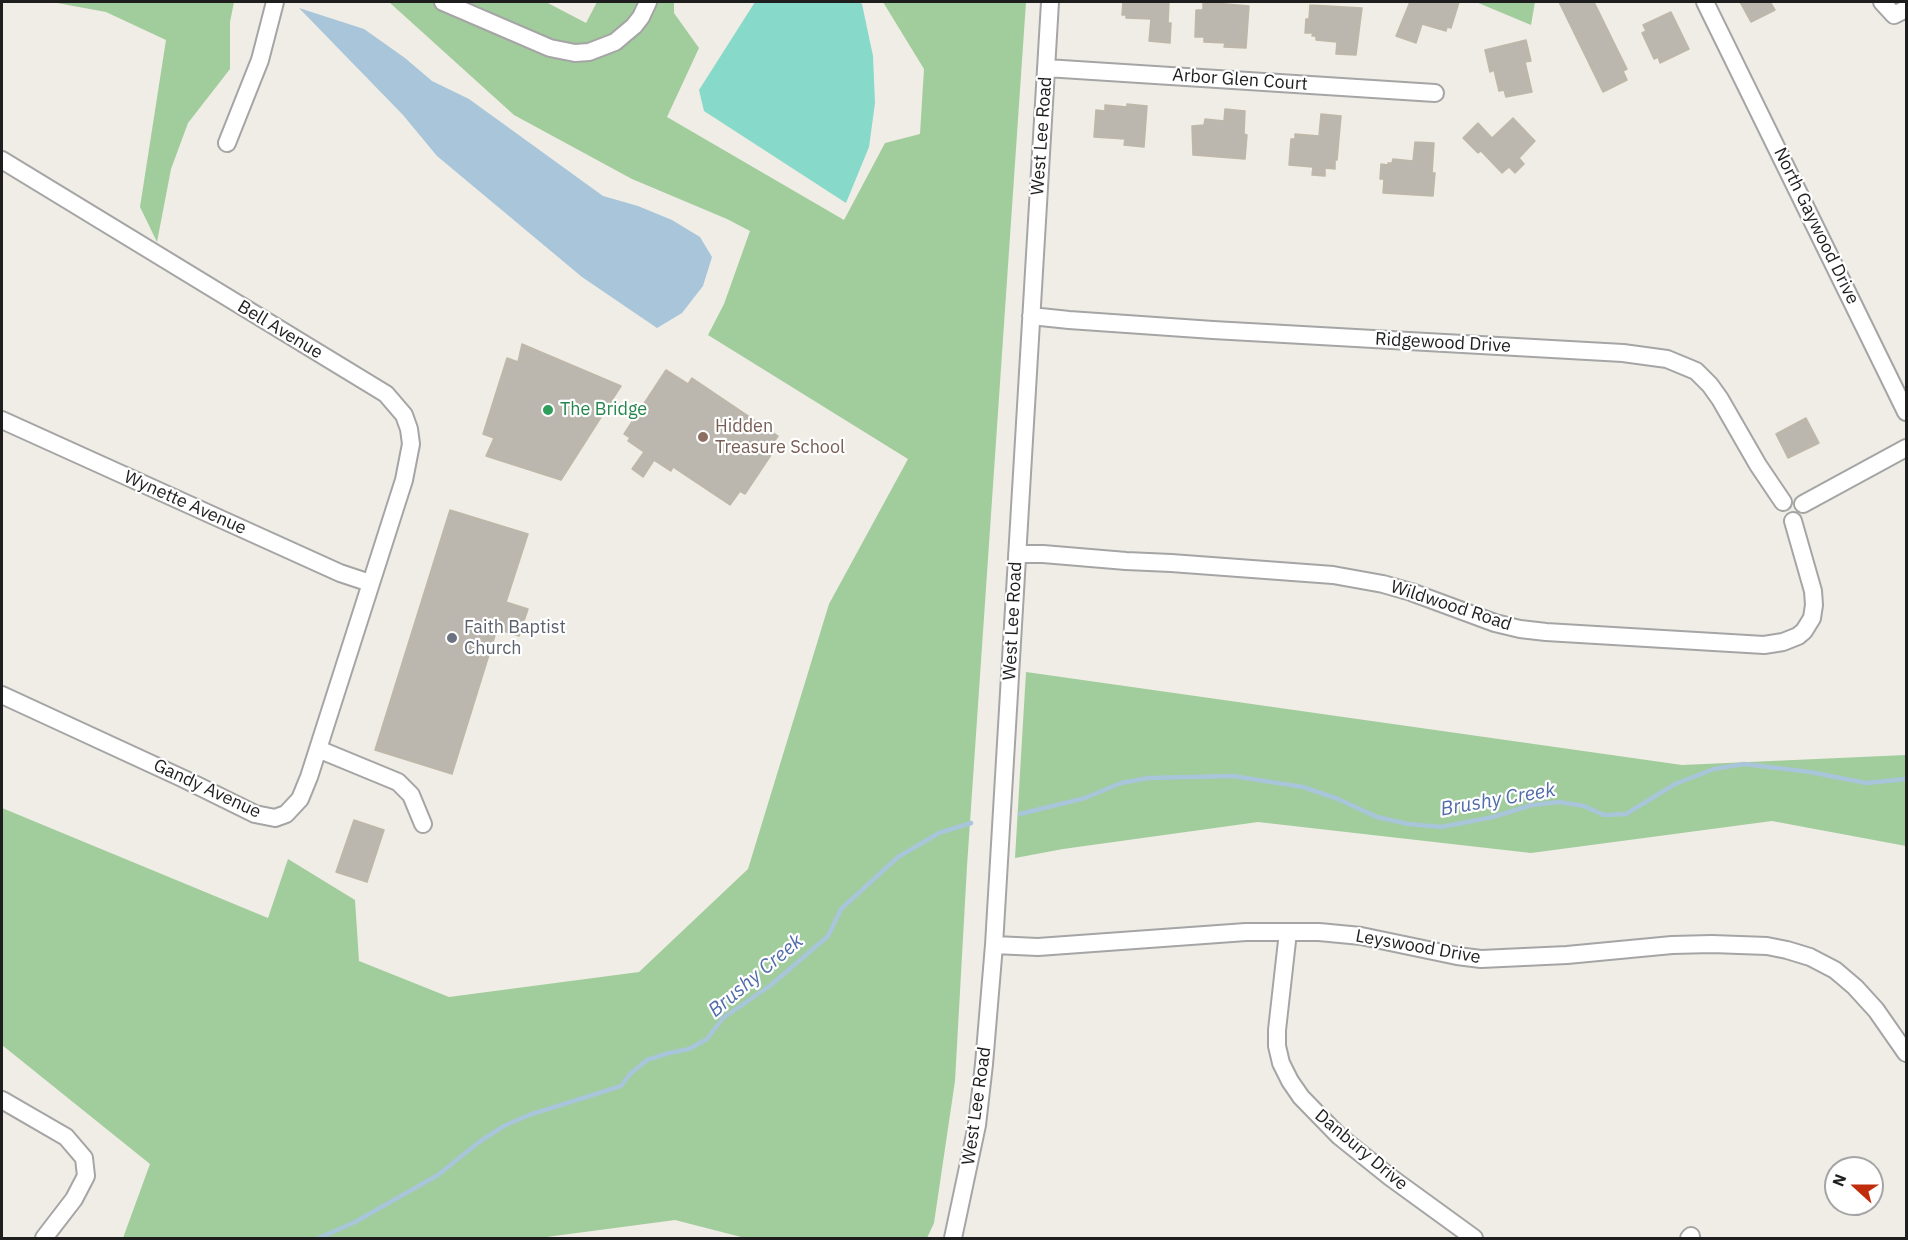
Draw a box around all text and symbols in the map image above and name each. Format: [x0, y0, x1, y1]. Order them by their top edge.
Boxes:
street label: Arbor Glen Court [1172, 64, 1308, 96]
street label: West Lee Road [1027, 76, 1057, 196]
street label: North Gaywood Drive [1769, 144, 1863, 308]
street label: Bell Avenue [233, 296, 327, 364]
street label: Ridgewood Drive [1375, 329, 1511, 357]
place label: The Bridge [560, 399, 647, 421]
marker: The Bridge [541, 403, 555, 417]
place label: Hidden Treasure School [715, 416, 845, 458]
marker: Hidden Treasure School [696, 430, 710, 444]
street label: Wynette Avenue [120, 466, 250, 540]
street label: West Lee Road [999, 561, 1027, 681]
street label: Wildwood Road [1388, 576, 1514, 636]
place label: Faith Baptist Church [464, 617, 566, 660]
marker: Faith Baptist Church [445, 631, 459, 645]
street label: Gandy Avenue [150, 755, 264, 823]
water label: Brushy Creek [1439, 778, 1557, 822]
street label: Leyswood Drive [1354, 925, 1482, 969]
water label: Brushy Creek [704, 930, 808, 1022]
street label: West Lee Road [958, 1046, 996, 1166]
street label: Danbury Drive [1310, 1105, 1412, 1195]
north arrow [1824, 1156, 1884, 1216]
text: N [1828, 1171, 1850, 1189]

